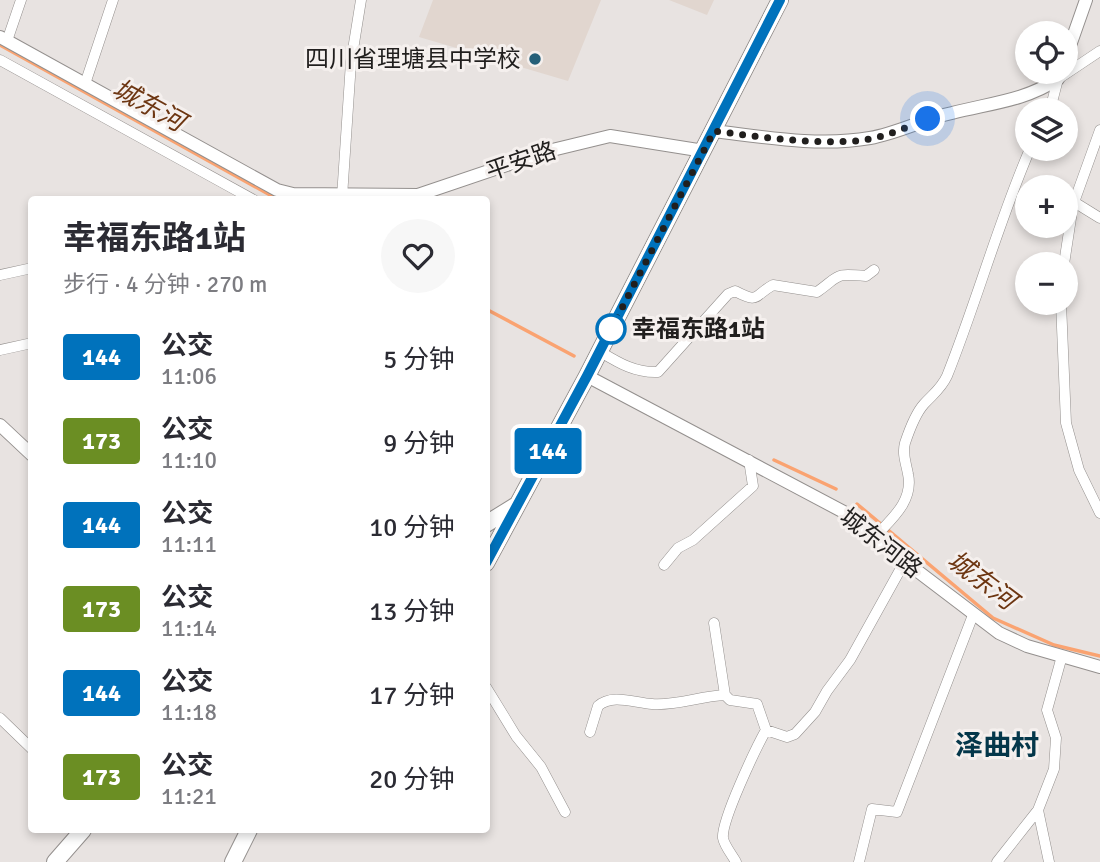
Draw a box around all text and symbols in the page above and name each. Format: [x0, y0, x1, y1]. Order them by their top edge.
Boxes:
map controls [1015, 21, 1078, 315]
button: locate [1015, 21, 1078, 84]
place label: 四川省理塘县中学校 [305, 44, 521, 74]
marker: 四川省理塘县中学校 [527, 51, 543, 67]
water label: 城东河 [107, 73, 195, 141]
button: layers [1015, 98, 1078, 161]
your location [910, 101, 945, 136]
street label: 平安路 [482, 135, 560, 187]
button: + [1015, 175, 1078, 238]
text: 幸福东路1站 [63, 218, 246, 259]
button: heart [381, 219, 455, 293]
button: − [1015, 252, 1078, 315]
text: 步行 · 4 分钟 · 270 m [63, 270, 267, 299]
marker: 幸福东路1站 [596, 314, 626, 344]
place label: 幸福东路1站 [632, 314, 765, 344]
text: 公交 [161, 330, 213, 362]
text: 144 [82, 342, 121, 372]
text: 5 分钟 [383, 344, 455, 376]
text: 11:06 [161, 362, 217, 391]
text: 公交 [161, 414, 213, 446]
text: 173 [82, 426, 121, 456]
text: 9 分钟 [383, 428, 455, 460]
line badge: 144 [508, 428, 588, 474]
text: 144 [529, 436, 567, 466]
text: 11:10 [161, 446, 217, 475]
text: 公交 [161, 498, 213, 530]
street label: 城东河路 [834, 502, 928, 584]
text: 144 [82, 510, 121, 540]
text: 10 分钟 [369, 512, 455, 544]
text: 11:11 [161, 530, 217, 559]
water label: 城东河 [941, 545, 1026, 620]
text: 公交 [161, 582, 213, 614]
text: 173 [82, 594, 121, 624]
text: 13 分钟 [369, 596, 455, 628]
text: 11:14 [161, 614, 217, 643]
text: 公交 [161, 666, 213, 698]
text: 144 [82, 678, 121, 708]
text: 17 分钟 [369, 680, 455, 712]
text: 11:18 [161, 698, 217, 727]
district label: 泽曲村 [955, 729, 1039, 763]
text: 公交 [161, 750, 213, 782]
text: 173 [82, 762, 121, 792]
text: 20 分钟 [369, 764, 455, 796]
text: 11:21 [161, 782, 217, 811]

